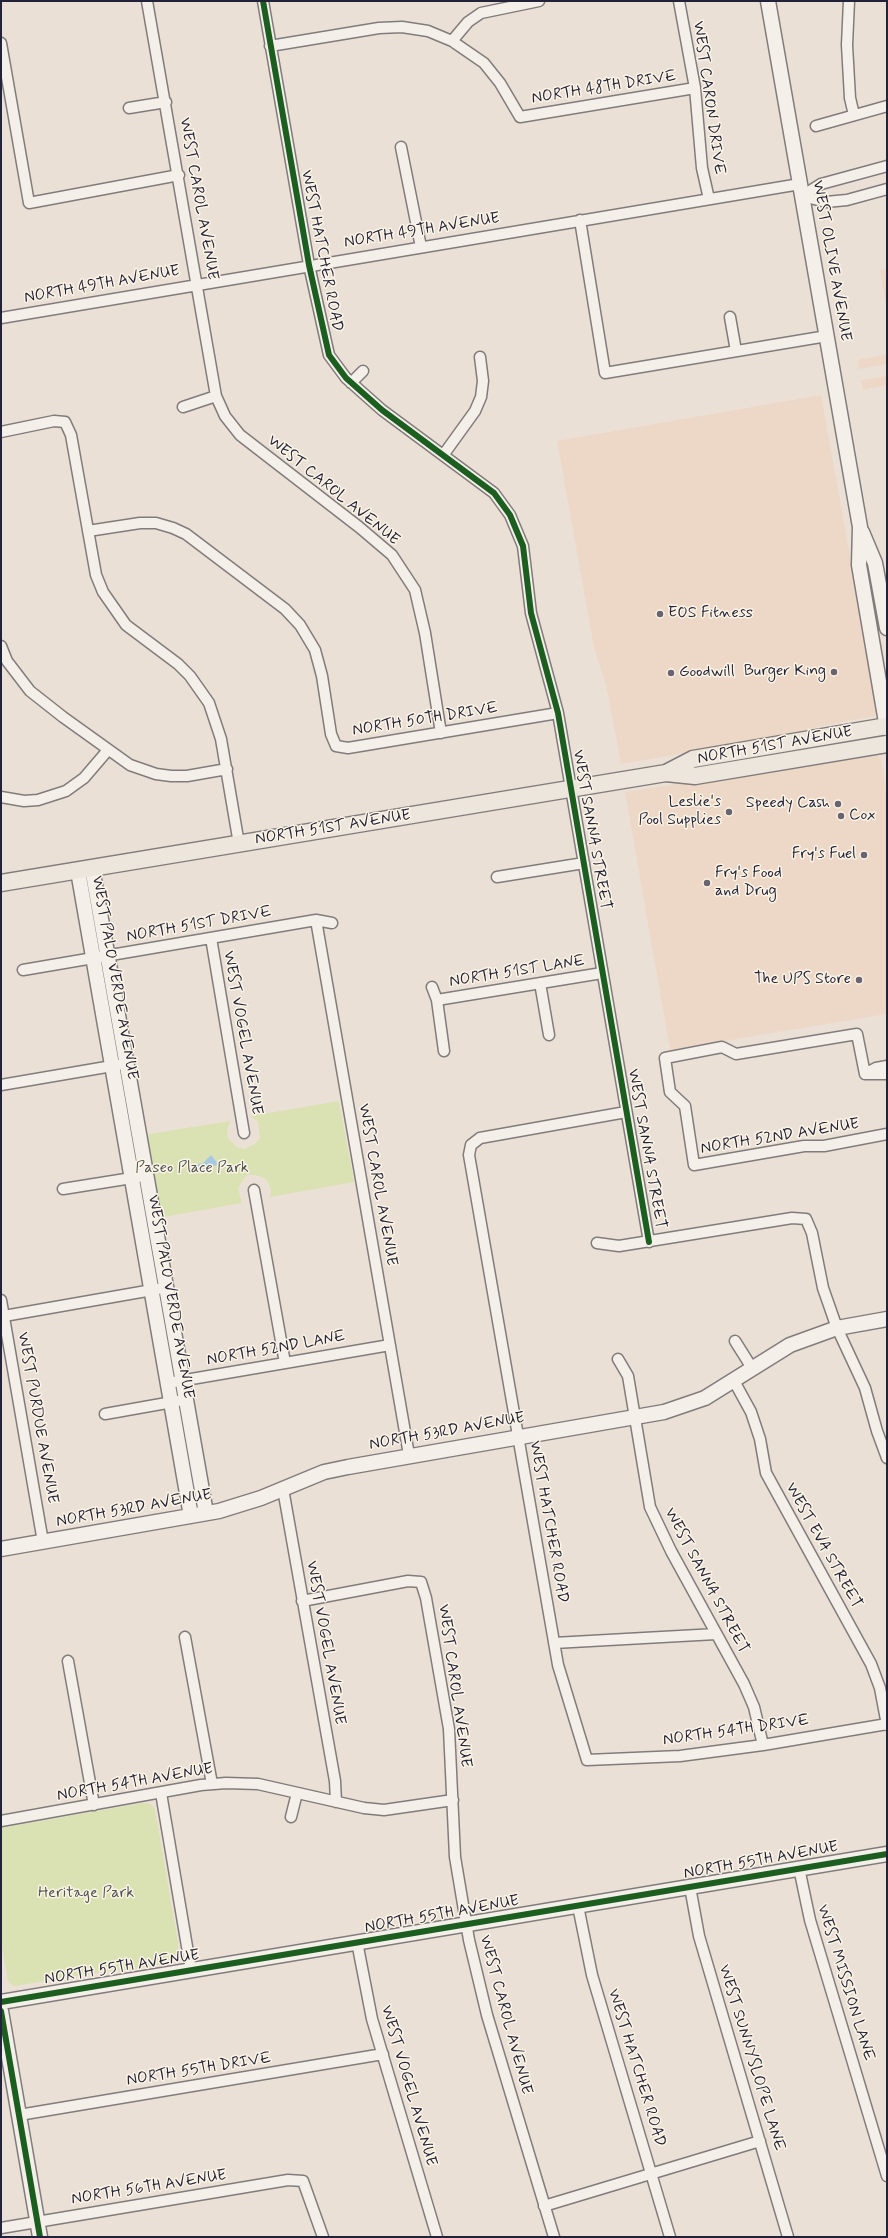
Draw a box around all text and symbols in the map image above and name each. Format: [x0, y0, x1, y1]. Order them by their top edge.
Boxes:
street label: WEST CARON DRIVE [688, 20, 728, 176]
street label: NORTH 48TH DRIVE [530, 67, 678, 109]
street label: WEST CAROL AVENUE [174, 116, 222, 282]
street label: WEST HATCHER ROAD [296, 169, 346, 333]
street label: WEST OLIVE AVENUE [807, 179, 855, 343]
street label: NORTH 49TH AVENUE [343, 209, 501, 253]
street label: NORTH 49TH AVENUE [23, 262, 181, 308]
street label: WEST CAROL AVENUE [263, 432, 403, 550]
place label: EOS Fitness [668, 604, 753, 624]
marker: EOS Fitness [655, 609, 665, 619]
place label: Burger King [744, 662, 826, 682]
place label: Goodwill [679, 663, 735, 683]
marker: Burger King [829, 667, 839, 677]
marker: Goodwill [666, 668, 676, 678]
street label: NORTH 50TH DRIVE [351, 699, 499, 741]
street label: NORTH 51ST AVENUE [696, 723, 854, 769]
street label: WEST SANNA STREET [567, 749, 615, 911]
place label: Leslie's Pool Supplies [639, 793, 721, 831]
place label: Speedy Cash [746, 794, 830, 814]
marker: Speedy Cash [833, 799, 843, 809]
street label: NORTH 51ST AVENUE [254, 806, 412, 850]
place label: Cox [849, 806, 875, 826]
marker: Leslie's Pool Supplies [724, 807, 734, 817]
marker: Cox [836, 811, 846, 821]
place label: Fry's Fuel [792, 845, 856, 865]
marker: Fry's Fuel [859, 850, 869, 860]
place label: Fry's Food and Drug [715, 864, 782, 902]
street label: WEST PALO VERDE AVENUE [87, 874, 141, 1082]
marker: Fry's Food and Drug [702, 878, 712, 888]
street label: NORTH 51ST DRIVE [125, 903, 273, 947]
street label: WEST VOGEL AVENUE [218, 949, 266, 1117]
street label: NORTH 51ST LANE [448, 952, 586, 992]
place label: The UPS Store [754, 970, 851, 990]
marker: The UPS Store [854, 975, 864, 985]
street label: WEST SANNA STREET [622, 1068, 670, 1230]
street label: WEST CAROL AVENUE [353, 1102, 401, 1268]
street label: NORTH 52ND AVENUE [699, 1115, 861, 1159]
park label: Paseo Place Park [135, 1159, 249, 1179]
street label: WEST PALO VERDE AVENUE [143, 1193, 197, 1401]
street label: NORTH 52ND LANE [205, 1327, 347, 1371]
street label: WEST PURDUE AVENUE [12, 1331, 62, 1505]
street label: NORTH 53RD AVENUE [368, 1409, 526, 1455]
street label: WEST HATCHER ROAD [524, 1439, 572, 1605]
street label: WEST EVA STREET [780, 1480, 866, 1612]
street label: NORTH 53RD AVENUE [55, 1486, 213, 1532]
street label: WEST SANNA STREET [659, 1505, 753, 1657]
street label: WEST VOGEL AVENUE [301, 1559, 349, 1727]
street label: WEST CAROL AVENUE [433, 1603, 475, 1769]
street label: NORTH 54TH DRIVE [662, 1711, 810, 1751]
street label: NORTH 54TH AVENUE [56, 1760, 214, 1806]
street label: NORTH 55TH AVENUE [682, 1838, 840, 1884]
park label: Heritage Park [38, 1884, 134, 1904]
street label: NORTH 55TH AVENUE [363, 1892, 521, 1938]
street label: WEST MISSION LANE [812, 1902, 878, 2064]
street label: WEST CAROL AVENUE [474, 1933, 536, 2097]
street label: NORTH 55TH AVENUE [43, 1946, 201, 1990]
street label: WEST SUNNYSLOPE LANE [714, 1963, 788, 2153]
street label: WEST HATCHER ROAD [603, 1987, 669, 2149]
street label: WEST VOGEL AVENUE [376, 2003, 440, 2169]
street label: NORTH 55TH DRIVE [125, 2049, 273, 2091]
street label: NORTH 56TH AVENUE [70, 2166, 228, 2210]

